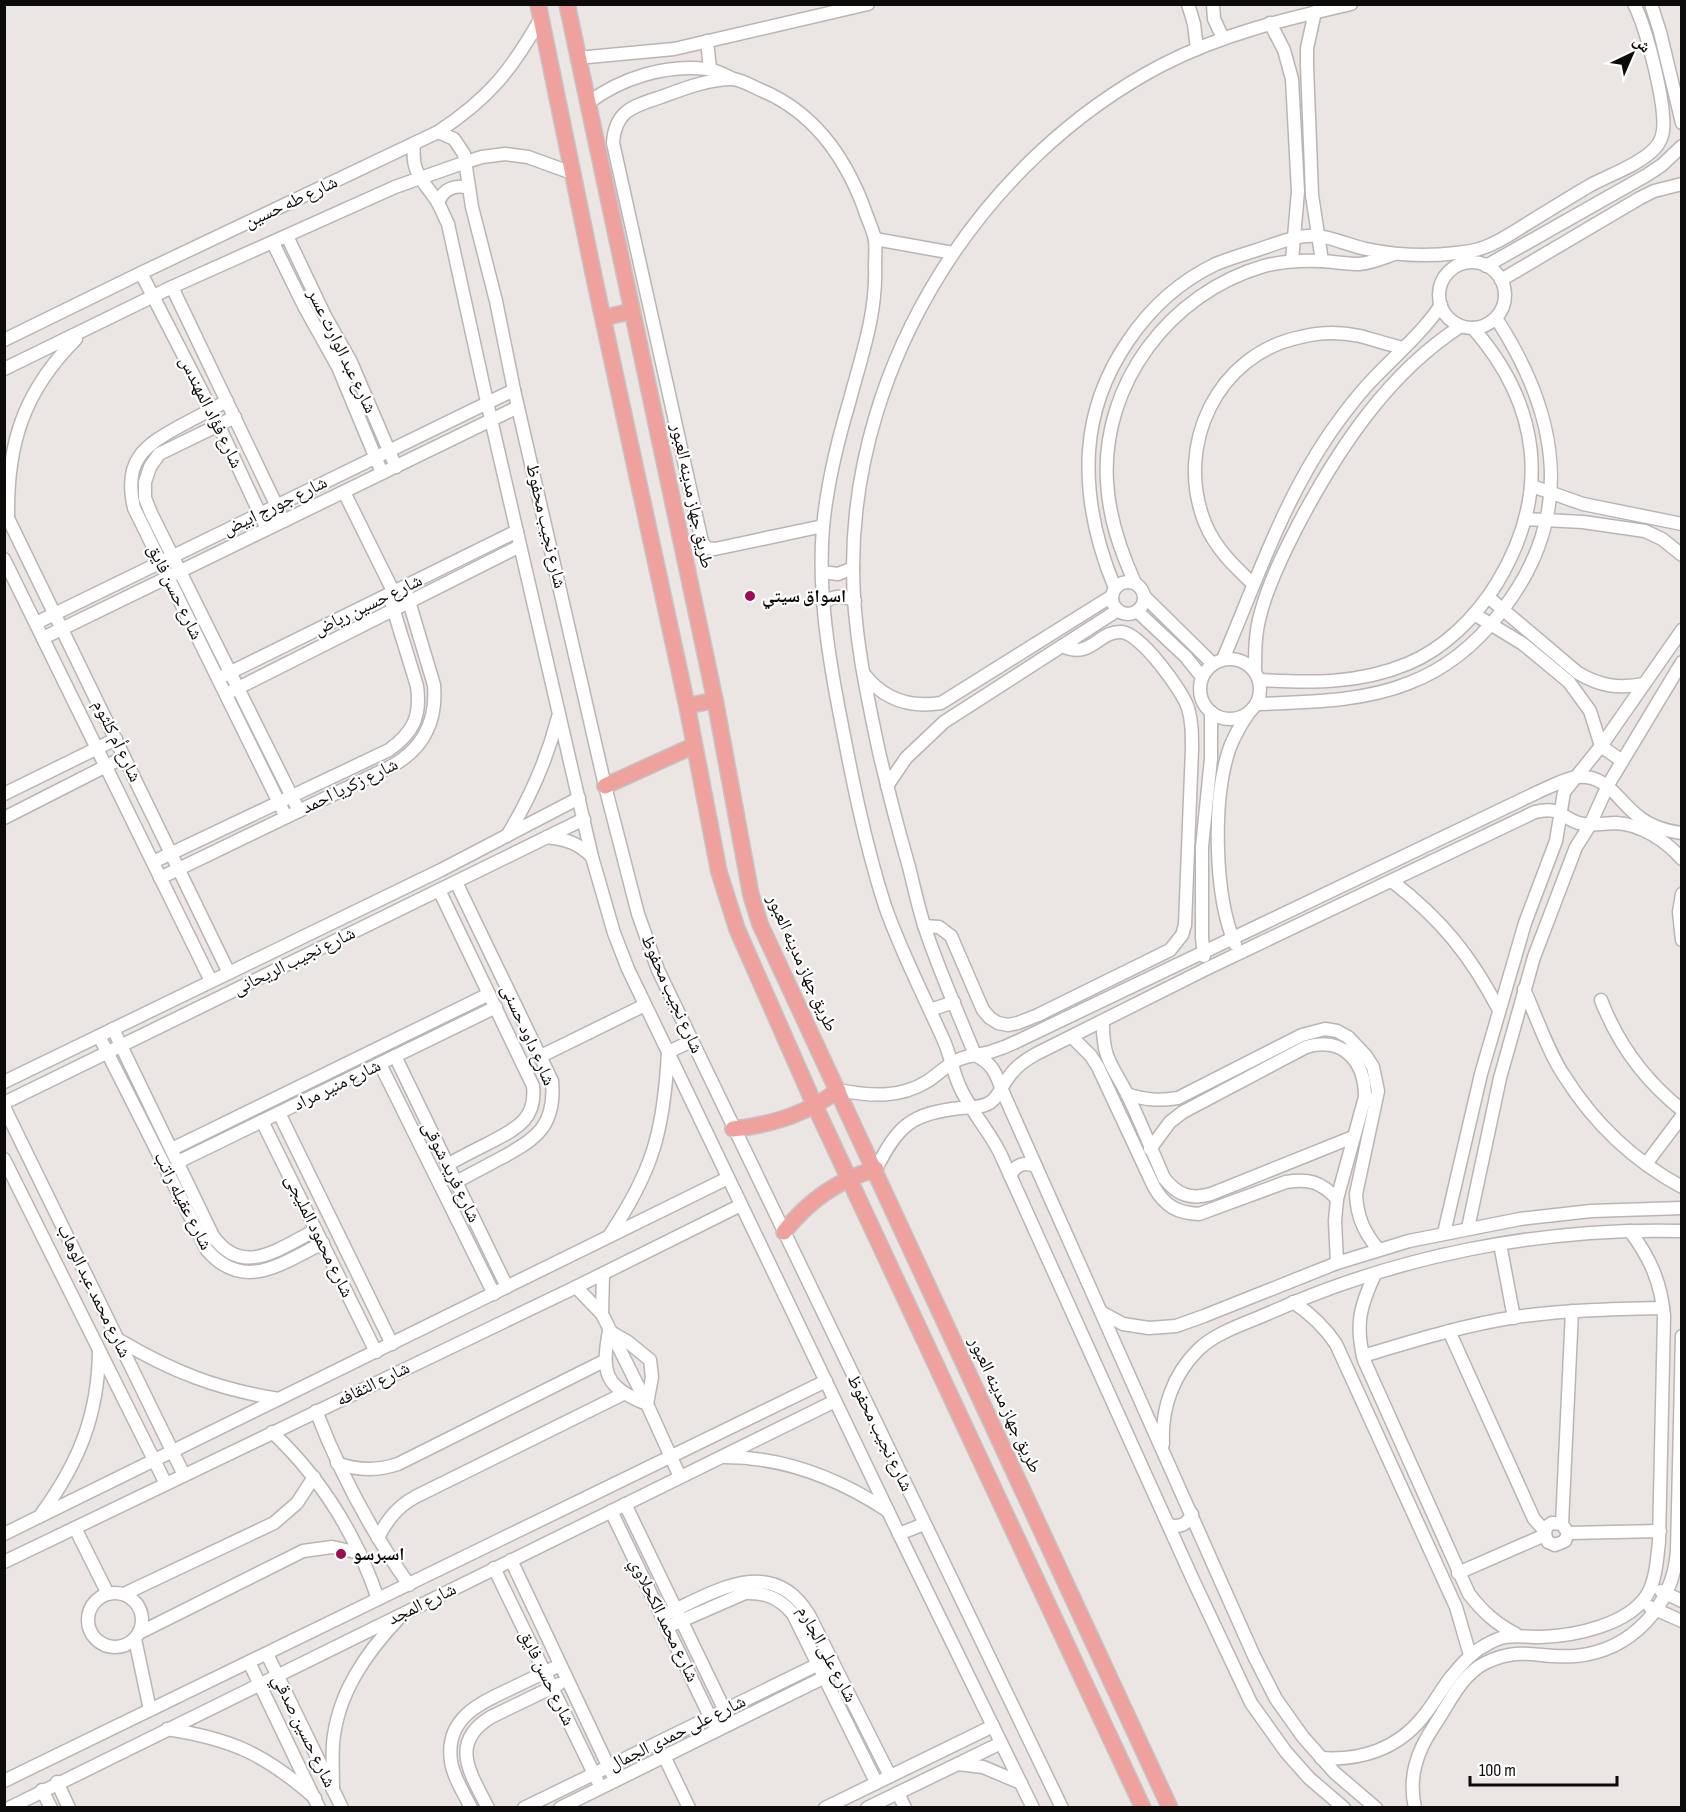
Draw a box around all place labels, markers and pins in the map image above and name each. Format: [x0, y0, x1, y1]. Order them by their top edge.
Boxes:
place label: اسواق سيتي [762, 586, 846, 610]
marker: اسواق سيتي [743, 589, 757, 603]
place label: اسبرسو [353, 1544, 404, 1565]
marker: اسبرسو [334, 1547, 348, 1561]

